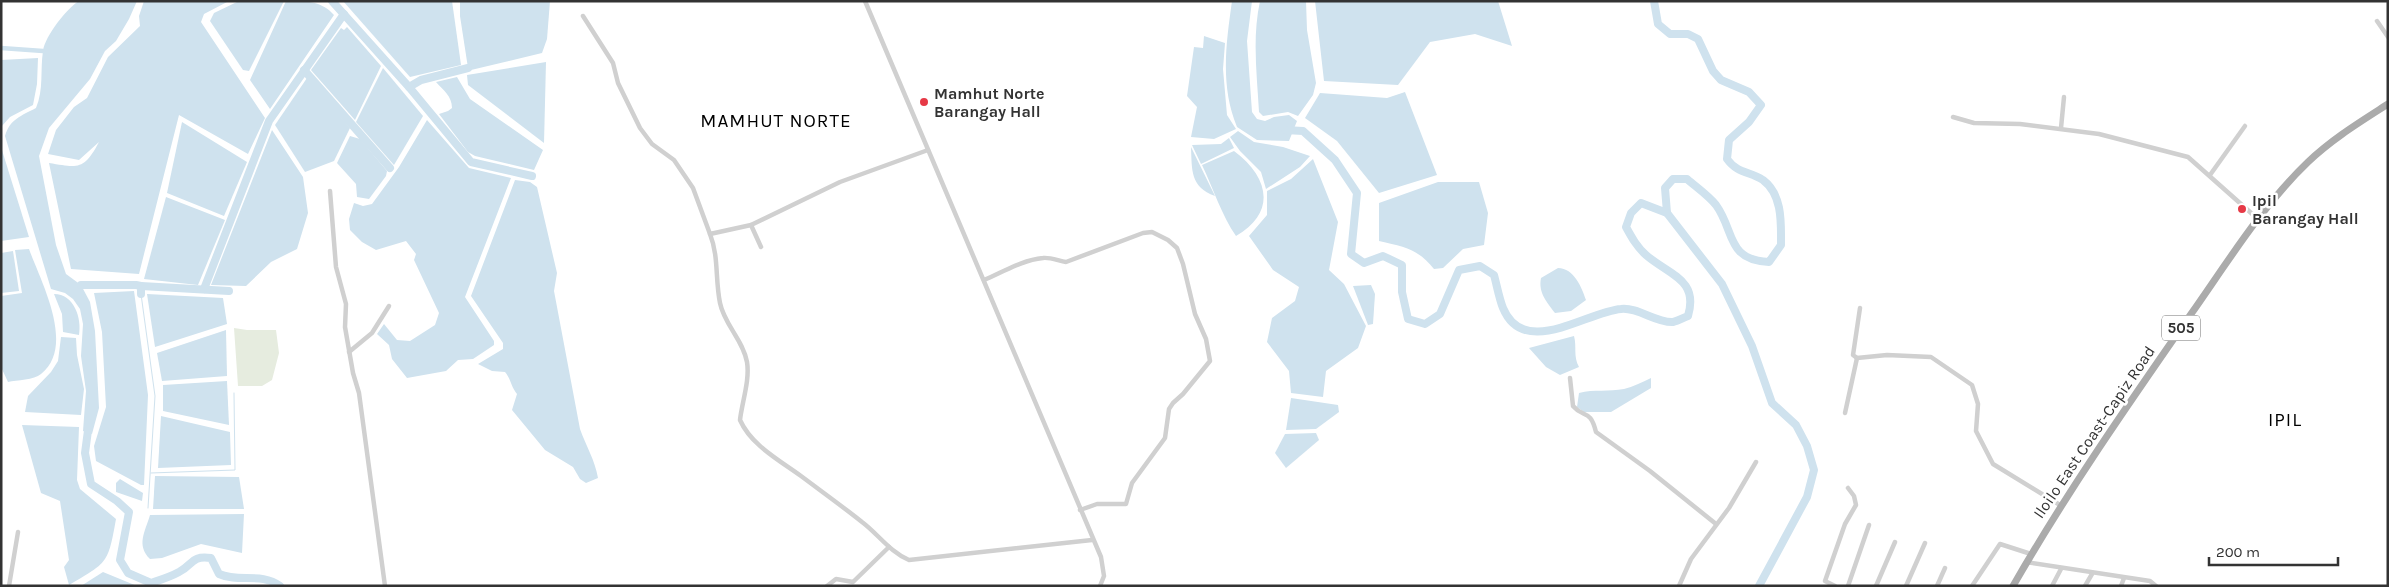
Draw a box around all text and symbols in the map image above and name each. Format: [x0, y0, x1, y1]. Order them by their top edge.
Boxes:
place label: Mamhut Norte Barangay Hall [934, 84, 1045, 121]
marker: Mamhut Norte Barangay Hall [918, 96, 930, 108]
district label: MAMHUT NORTE [700, 110, 852, 132]
place label: Ipil Barangay Hall [2252, 191, 2359, 228]
marker: Ipil Barangay Hall [2236, 203, 2248, 215]
road number: 505 [2162, 316, 2200, 340]
street label: Iloilo East Coast-Capiz Road [2029, 342, 2159, 522]
district label: IPIL [2268, 409, 2302, 431]
scale bar [2209, 534, 2338, 566]
text: 200 m [2216, 543, 2260, 561]

